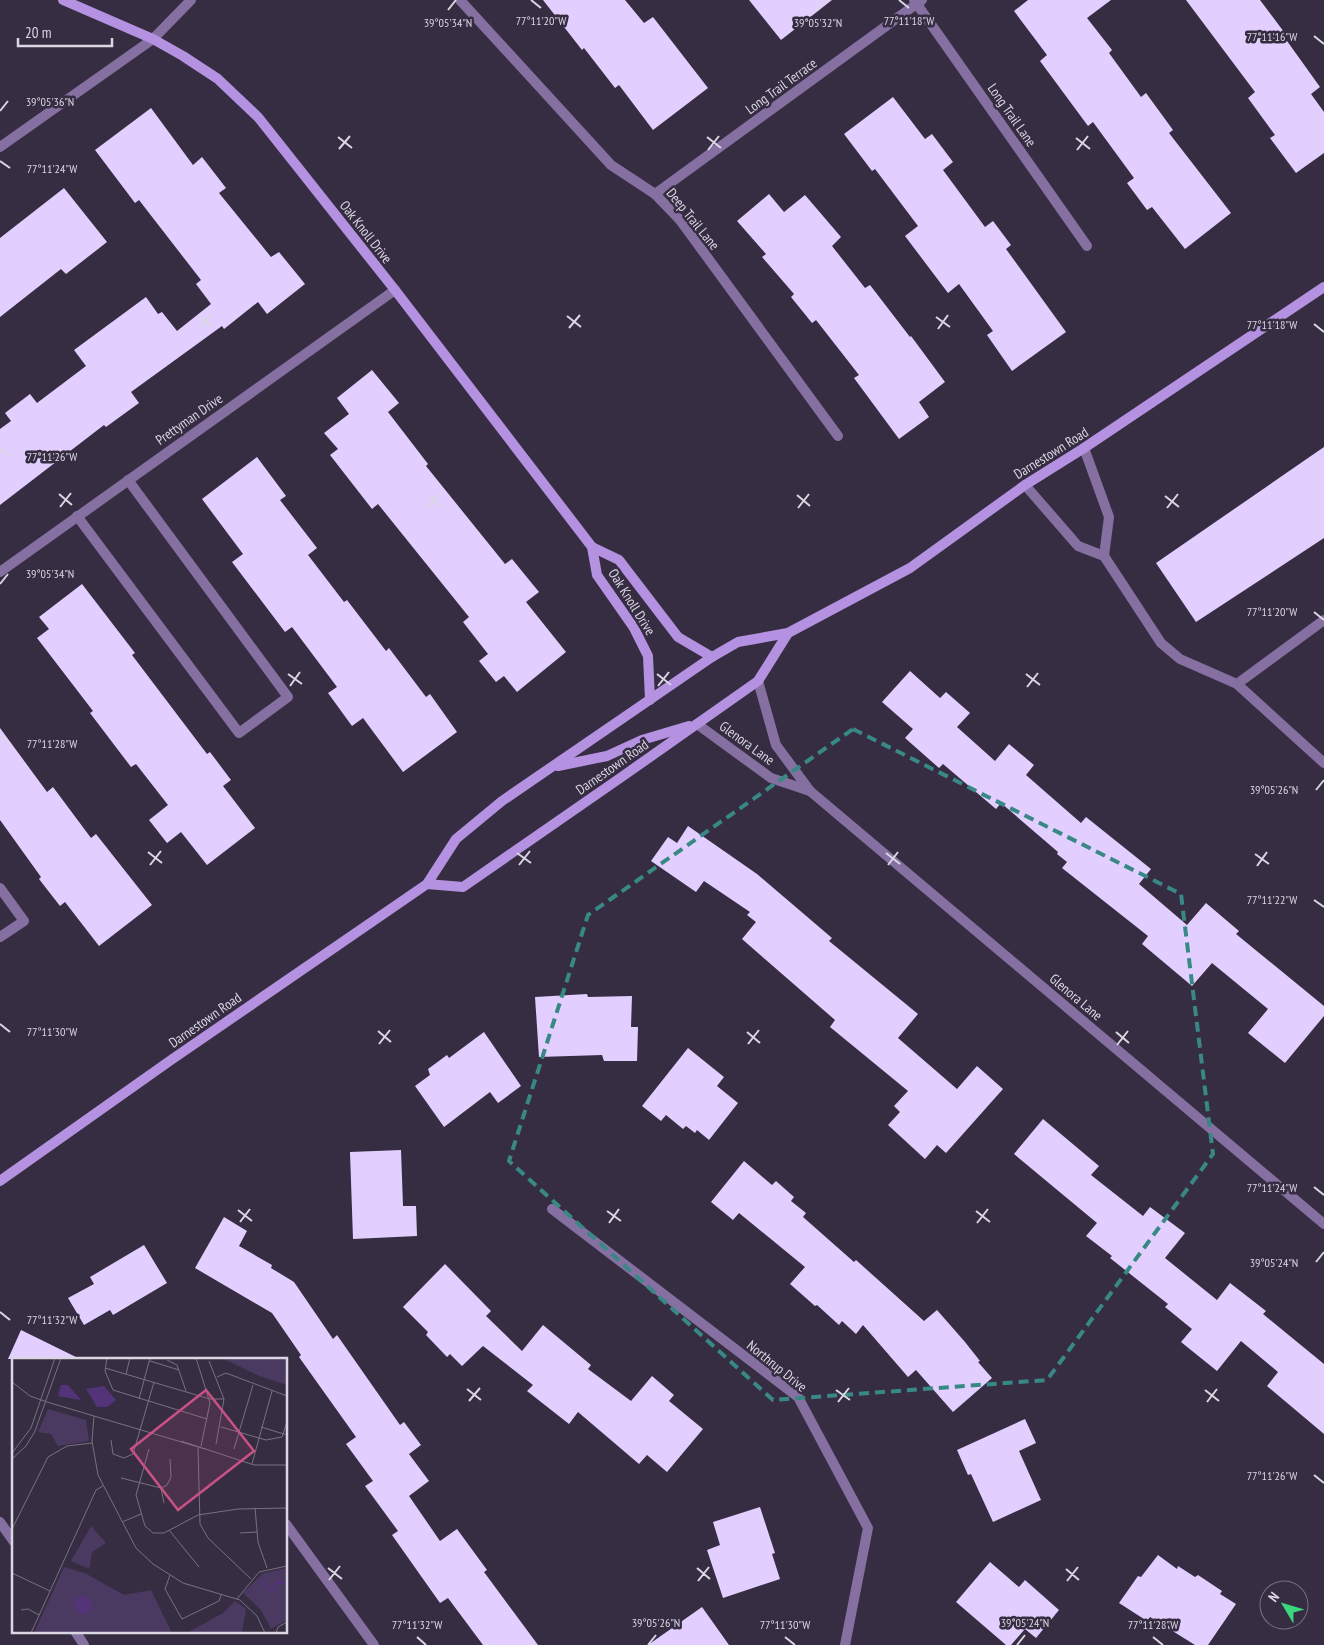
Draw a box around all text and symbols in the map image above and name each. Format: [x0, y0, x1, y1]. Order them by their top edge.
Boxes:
text: 77°11'20"W [516, 13, 566, 28]
text: 77°11'18"W [884, 13, 934, 28]
scale bar [18, 15, 111, 47]
text: 39°05'34"N [424, 15, 472, 30]
text: 39°05'32"N [794, 15, 842, 30]
text: 20 m [25, 23, 51, 42]
text: 77°11'16"W [1247, 29, 1297, 44]
street label: Long Trail Terrace [742, 54, 820, 118]
street label: Long Trail Lane [984, 80, 1040, 150]
text: 39°05'36"N [26, 94, 74, 109]
text: 77°11'24"W [27, 161, 77, 176]
street label: Deep Trail Lane [663, 184, 724, 254]
street label: Oak Knoll Drive [336, 197, 396, 267]
text: 77°11'18"W [1247, 317, 1297, 332]
street label: Prettyman Drive [152, 389, 226, 449]
street label: Darnestown Road [1010, 423, 1092, 483]
text: 77°11'26"W [27, 449, 77, 464]
street label: Oak Knoll Drive [604, 565, 660, 639]
text: 39°05'34"N [26, 566, 74, 581]
text: 77°11'20"W [1247, 604, 1297, 619]
street label: Glenora Lane [716, 717, 778, 769]
street label: Darnestown Road [572, 735, 652, 799]
text: 77°11'28"W [27, 736, 77, 751]
text: 39°05'26"N [1250, 782, 1298, 797]
text: 77°11'22"W [1247, 892, 1297, 907]
street label: Glenora Lane [1046, 970, 1106, 1024]
street label: Darnestown Road [165, 988, 245, 1052]
text: 77°11'30"W [27, 1024, 77, 1039]
text: 77°11'24"W [1247, 1180, 1297, 1195]
text: 39°05'24"N [1250, 1255, 1298, 1270]
text: 77°11'32"W [27, 1312, 77, 1327]
street label: Northrup Drive [743, 1336, 811, 1396]
inset map [12, 1358, 288, 1632]
text: 77°11'26"W [1247, 1468, 1297, 1483]
north arrow [1259, 1580, 1309, 1630]
text: N [1264, 1588, 1283, 1606]
text: 39°05'26"N [632, 1615, 680, 1630]
text: 39°05'24"N [1001, 1615, 1049, 1630]
text: 77°11'32"W [392, 1617, 442, 1632]
text: 77°11'30"W [760, 1617, 810, 1632]
text: 77°11'28"W [1128, 1617, 1178, 1632]

